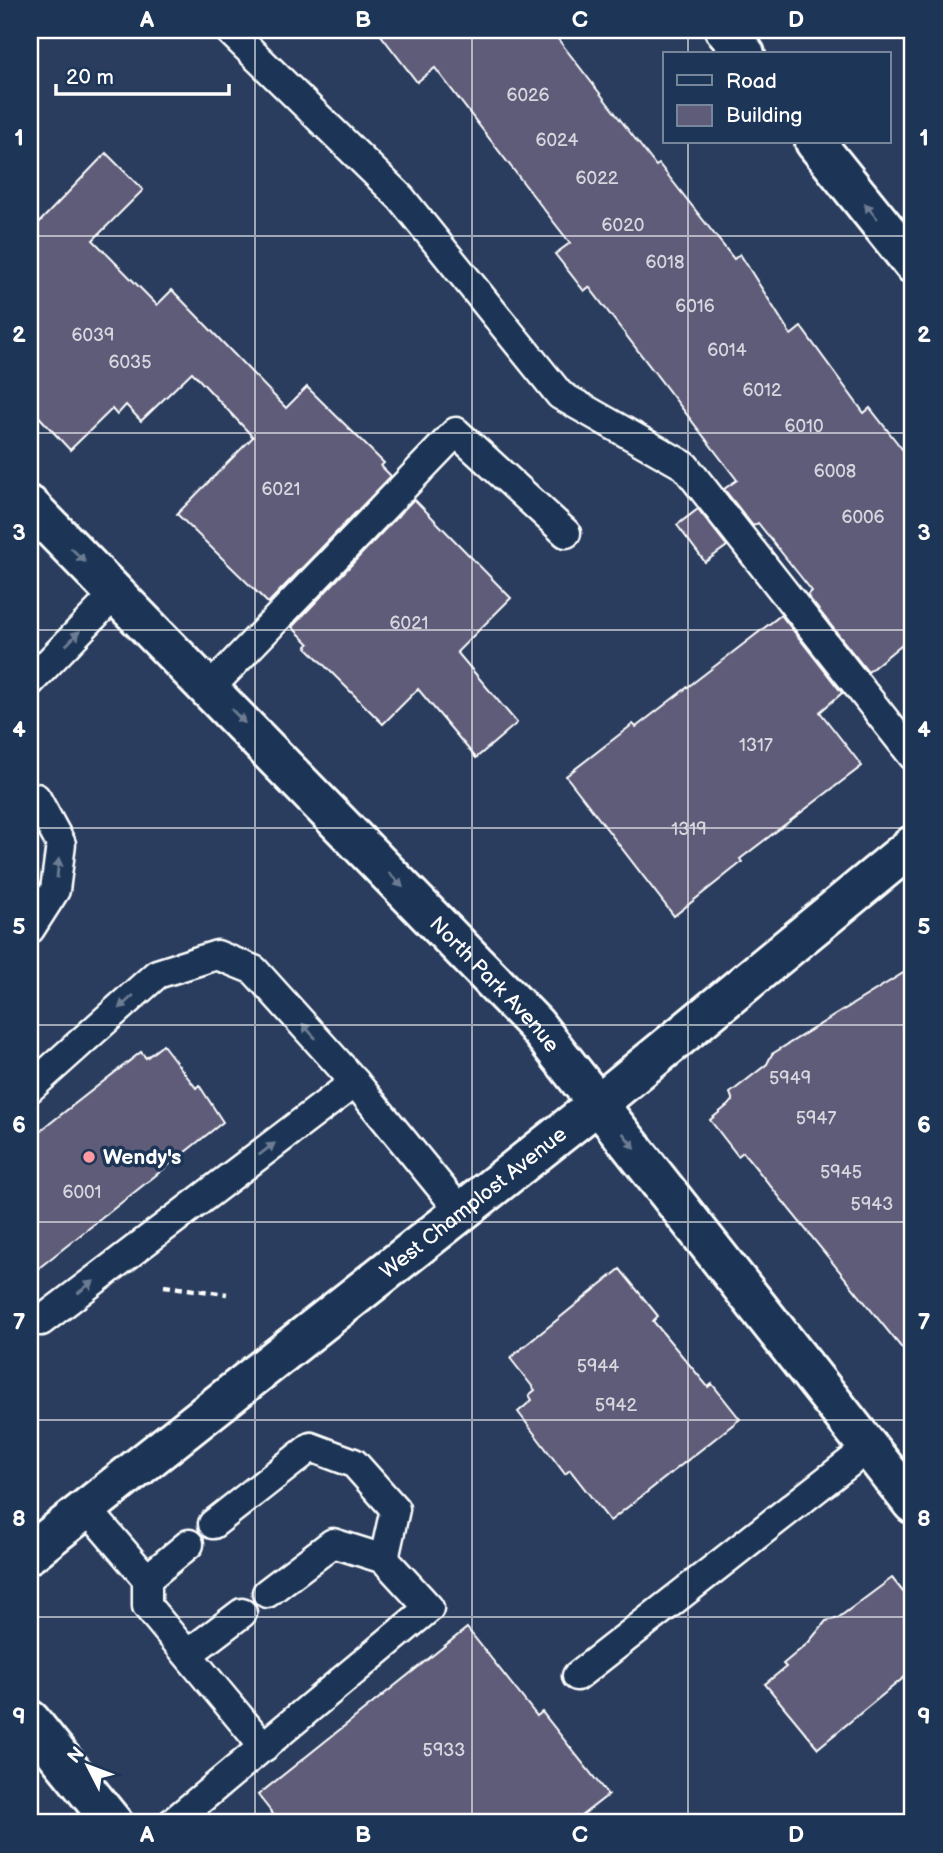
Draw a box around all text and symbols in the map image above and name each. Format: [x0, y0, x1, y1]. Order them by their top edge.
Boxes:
text: A [139, 6, 155, 34]
text: B [355, 6, 371, 34]
text: C [572, 6, 588, 34]
text: D [788, 6, 804, 34]
scale bar [56, 52, 229, 96]
legend [663, 52, 890, 144]
text: 20 m [66, 65, 114, 90]
text: Road [726, 69, 777, 94]
house number: 6026 [506, 85, 550, 106]
text: Building [726, 103, 802, 128]
text: 1 [14, 124, 24, 152]
text: 1 [919, 124, 929, 152]
house number: 6024 [536, 130, 578, 151]
house number: 6022 [576, 168, 619, 189]
one-way arrow [863, 203, 878, 221]
house number: 6020 [602, 215, 644, 236]
house number: 6018 [645, 252, 685, 273]
house number: 6016 [675, 296, 715, 317]
text: 2 [12, 321, 26, 349]
text: 2 [917, 321, 931, 349]
house number: 6039 [71, 325, 115, 346]
house number: 6014 [707, 340, 747, 361]
house number: 6035 [109, 352, 151, 373]
house number: 6012 [742, 380, 782, 401]
house number: 6010 [784, 416, 824, 437]
house number: 6008 [814, 461, 856, 482]
house number: 6021 [262, 479, 300, 500]
house number: 6006 [841, 507, 885, 528]
text: 3 [12, 519, 26, 547]
text: 3 [917, 519, 931, 547]
one-way arrow [69, 546, 86, 563]
house number: 6021 [390, 613, 428, 634]
one-way arrow [64, 629, 81, 646]
one-way arrow [229, 708, 246, 725]
text: 4 [12, 716, 26, 744]
text: 4 [917, 716, 931, 744]
house number: 1317 [739, 735, 773, 756]
house number: 1319 [671, 819, 707, 840]
one-way arrow [52, 857, 63, 879]
one-way arrow [387, 871, 403, 888]
street label: North Park Avenue [424, 912, 564, 1057]
text: 5 [12, 913, 26, 941]
text: 5 [917, 913, 931, 941]
one-way arrow [117, 994, 134, 1010]
one-way arrow [301, 1022, 317, 1040]
house number: 5949 [769, 1068, 811, 1089]
house number: 5947 [796, 1108, 836, 1129]
text: 6 [12, 1111, 26, 1139]
text: 6 [917, 1111, 931, 1139]
street label: West Champlost Avenue [375, 1122, 572, 1284]
one-way arrow [621, 1131, 636, 1149]
one-way arrow [258, 1142, 276, 1156]
place label: Wendy's [103, 1145, 181, 1170]
marker: Wendy's [81, 1149, 97, 1165]
house number: 5945 [820, 1162, 862, 1183]
house number: 6001 [62, 1182, 102, 1203]
house number: 5943 [851, 1194, 893, 1215]
one-way arrow [77, 1280, 95, 1294]
text: 7 [13, 1308, 26, 1336]
text: 7 [918, 1308, 931, 1336]
house number: 5944 [577, 1356, 619, 1377]
house number: 5942 [595, 1395, 638, 1416]
text: 8 [12, 1505, 26, 1533]
text: 8 [917, 1505, 931, 1533]
text: 9 [12, 1703, 26, 1731]
text: 9 [917, 1703, 931, 1731]
north arrow [52, 1730, 122, 1800]
house number: 5933 [423, 1740, 465, 1761]
text: N [63, 1743, 90, 1769]
text: A [139, 1821, 155, 1849]
text: B [355, 1821, 371, 1849]
text: C [572, 1821, 588, 1849]
text: D [788, 1821, 804, 1849]

